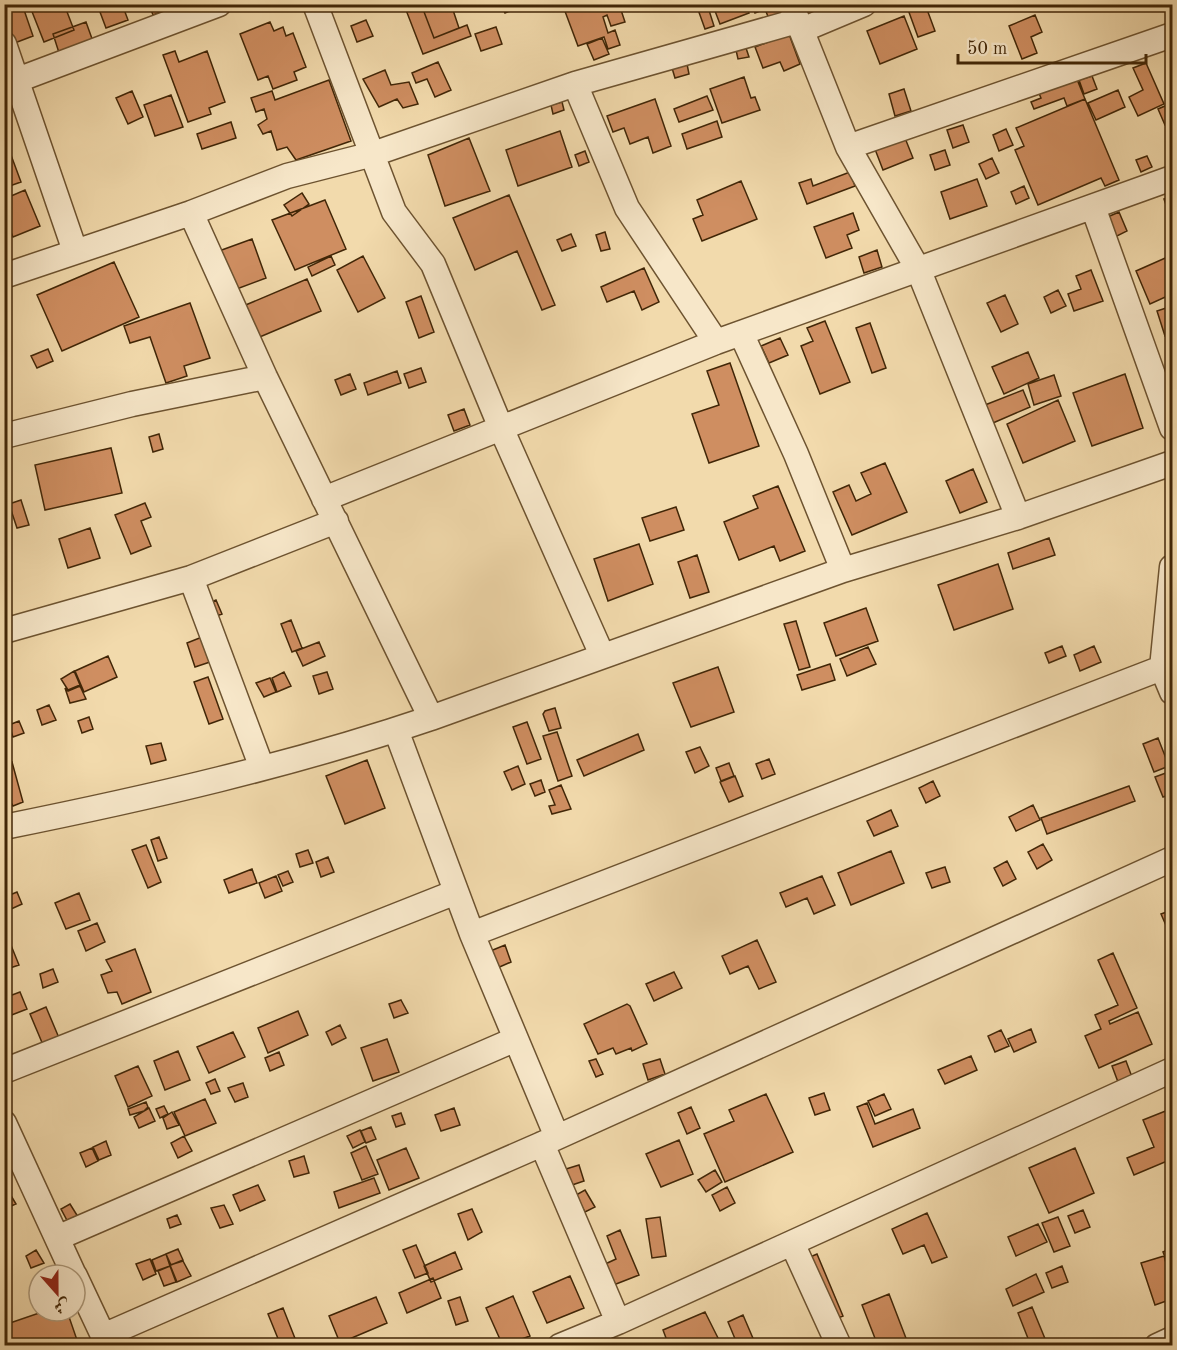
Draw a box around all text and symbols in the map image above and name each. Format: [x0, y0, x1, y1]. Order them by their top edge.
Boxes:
scale bar [958, 27, 1146, 65]
text: 50 m [967, 40, 1007, 58]
north arrow [27, 1263, 87, 1323]
text: ش [51, 1295, 72, 1315]

